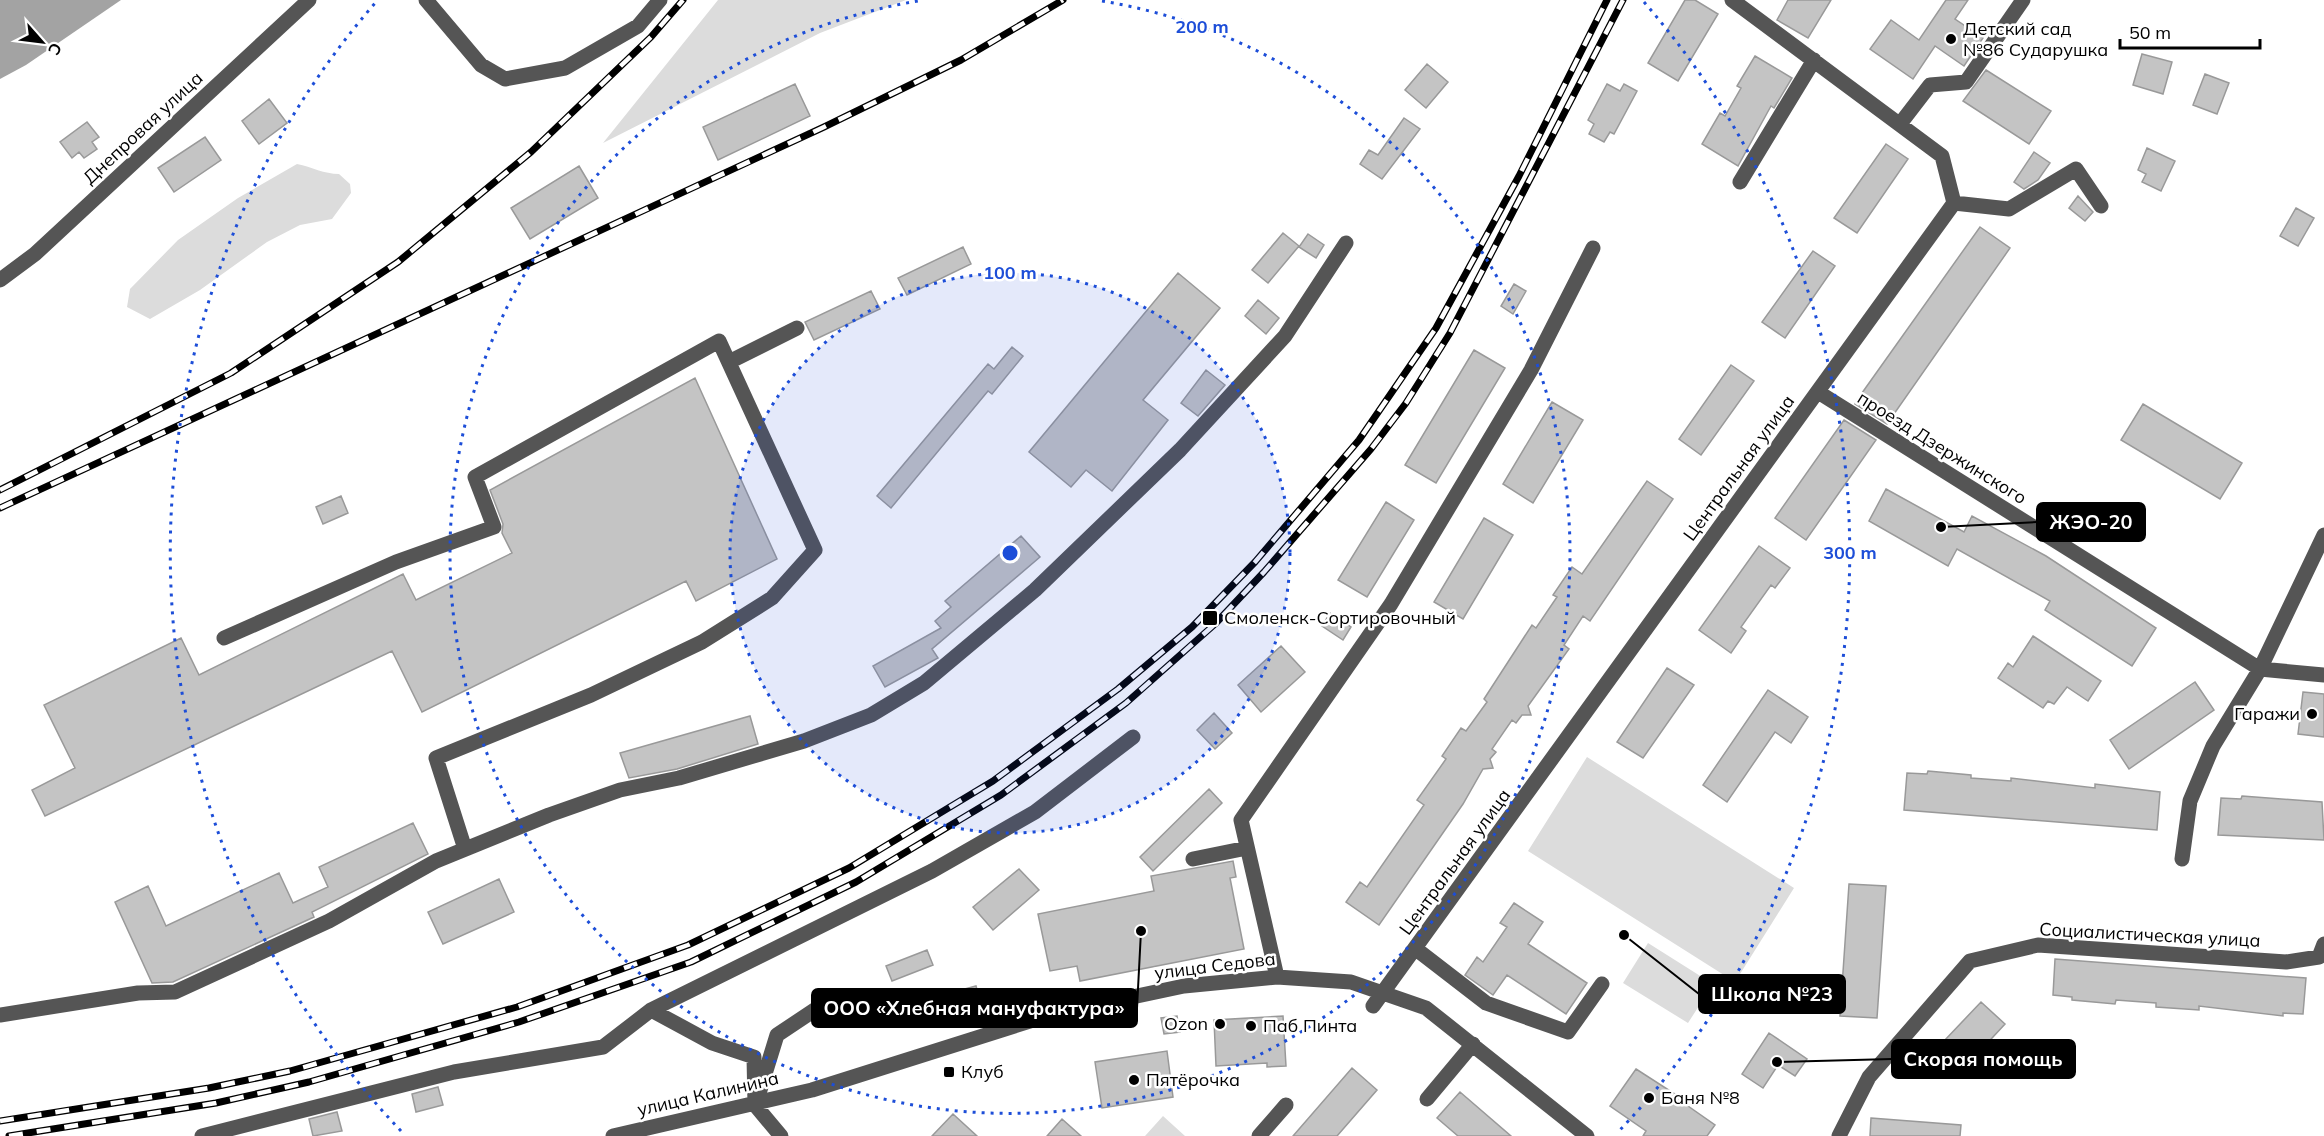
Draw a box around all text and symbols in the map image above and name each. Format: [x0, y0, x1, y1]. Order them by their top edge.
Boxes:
north arrow [12, 12, 72, 72]
scale bar [2120, 12, 2260, 50]
text: 200 m [1175, 15, 1229, 38]
place label: Детский сад №86 Сударушка [1963, 17, 2108, 61]
text: 50 m [2129, 21, 2171, 44]
marker: Детский сад №86 Сударушка [1944, 32, 1958, 46]
text: С [44, 40, 67, 59]
street label: Днепровая улица [78, 66, 207, 189]
text: 100 m [983, 261, 1037, 284]
street label: проезд Дзержинского [1853, 386, 2031, 509]
street label: Центральная улица [1678, 390, 1799, 545]
callout: ЖЭО-20 [2037, 503, 2145, 541]
text: ЖЭО-20 [2049, 509, 2133, 534]
text: 300 m [1823, 541, 1877, 564]
centre of rings [1000, 543, 1020, 563]
place label: Смоленск-Сортировочный [1224, 606, 1456, 629]
marker: Смоленск-Сортировочный [1201, 609, 1219, 627]
place label: Гаражи [2234, 702, 2300, 725]
marker: Гаражи [2305, 707, 2319, 721]
street label: Центральная улица [1394, 784, 1515, 939]
street label: Социалистическая улица [2039, 917, 2261, 952]
street label: улица Седова [1153, 947, 1277, 984]
callout: Школа №23 [1699, 975, 1845, 1013]
text: Школа №23 [1711, 981, 1833, 1006]
callout: ООО «Хлебная мануфактура» [812, 989, 1137, 1027]
text: ООО «Хлебная мануфактура» [823, 995, 1125, 1020]
place label: Ozon [1164, 1012, 1208, 1035]
place label: Паб Пинта [1263, 1014, 1357, 1037]
marker: Ozon [1213, 1017, 1227, 1031]
marker: Паб Пинта [1244, 1019, 1258, 1033]
callout: Скорая помощь [1892, 1040, 2075, 1078]
text: Скорая помощь [1904, 1046, 2062, 1071]
place label: Клуб [961, 1060, 1004, 1083]
marker: Клуб [942, 1065, 956, 1079]
street label: улица Калинина [635, 1066, 781, 1121]
place label: Пятёрочка [1146, 1068, 1240, 1091]
marker: Пятёрочка [1127, 1073, 1141, 1087]
place label: Баня №8 [1661, 1086, 1740, 1109]
marker: Баня №8 [1642, 1091, 1656, 1105]

